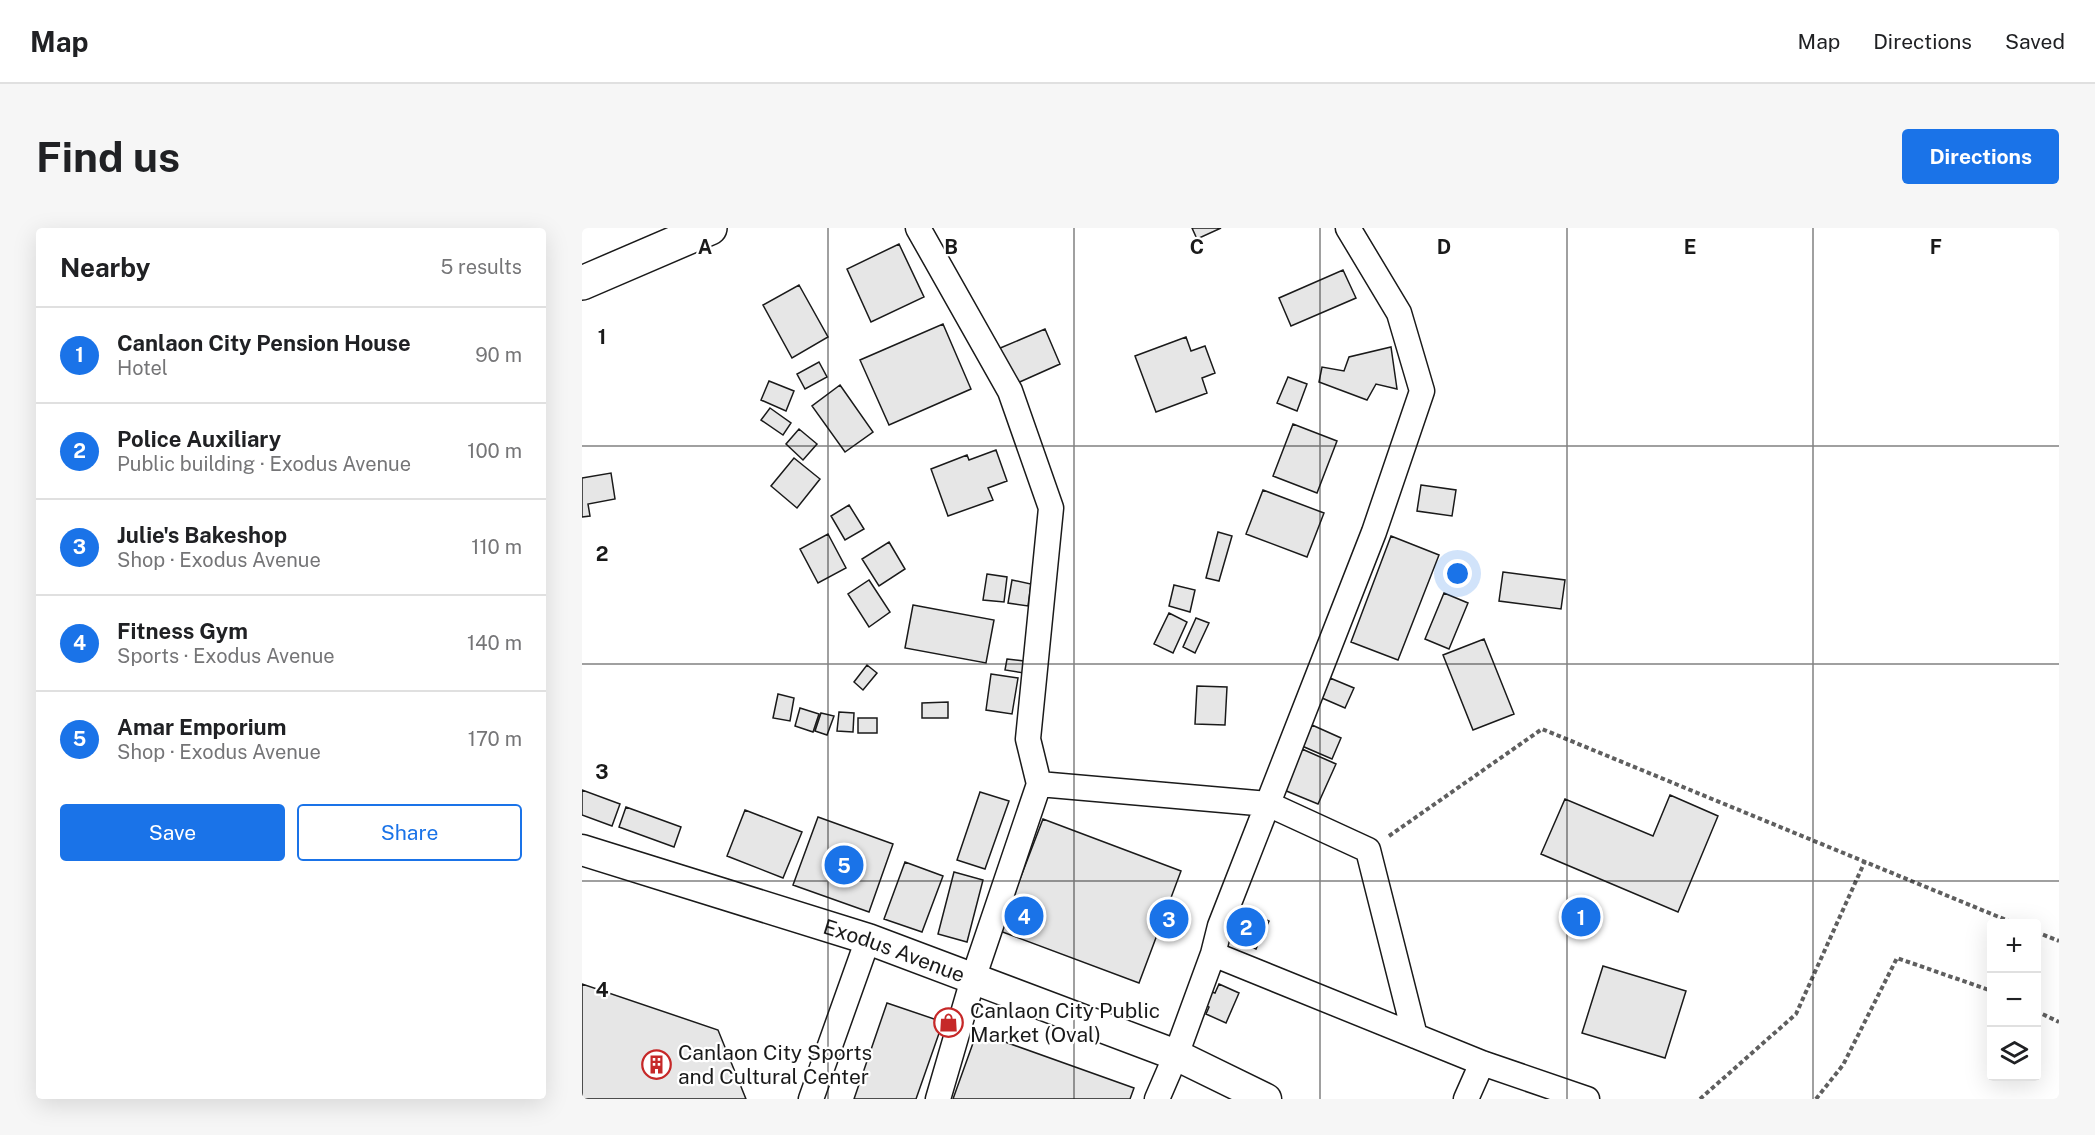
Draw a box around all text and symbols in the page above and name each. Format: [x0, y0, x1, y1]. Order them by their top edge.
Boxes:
text: Map [30, 25, 89, 58]
text: Map [1798, 29, 1840, 54]
text: Directions [1873, 29, 1972, 54]
text: Saved [2005, 29, 2065, 54]
button: Directions [1902, 129, 2059, 184]
text: Find us [36, 132, 180, 181]
text: A [698, 235, 712, 259]
text: B [944, 235, 958, 259]
text: C [1190, 235, 1204, 259]
text: D [1437, 235, 1451, 259]
text: E [1684, 235, 1696, 259]
text: F [1930, 235, 1942, 259]
text: Nearby [60, 252, 150, 283]
text: 5 results [440, 255, 522, 279]
text: 1 [598, 325, 606, 349]
text: Canlaon City Pension House [117, 330, 411, 356]
text: 1 [75, 343, 84, 367]
text: 90 m [475, 343, 522, 367]
text: Hotel [117, 356, 168, 380]
text: Police Auxiliary [117, 426, 281, 452]
text: 2 [73, 439, 86, 463]
text: 100 m [467, 439, 522, 463]
text: Public building · Exodus Avenue [117, 452, 411, 476]
text: Julie's Bakeshop [117, 522, 287, 548]
text: 3 [73, 535, 86, 559]
text: 110 m [471, 535, 522, 559]
text: 2 [596, 542, 608, 566]
text: Shop · Exodus Avenue [117, 548, 321, 572]
your location [1443, 559, 1472, 588]
text: Fitness Gym [117, 618, 248, 644]
text: 4 [73, 631, 86, 655]
text: 140 m [467, 631, 522, 655]
text: Sports · Exodus Avenue [117, 644, 335, 668]
text: Amar Emporium [117, 714, 286, 740]
text: 5 [73, 727, 86, 751]
text: 170 m [468, 727, 522, 751]
text: Shop · Exodus Avenue [117, 740, 321, 764]
text: 3 [595, 760, 609, 784]
button: Save [60, 804, 285, 861]
button: Share [297, 804, 522, 861]
pin: 5 [824, 842, 864, 888]
pin: 4 [1004, 894, 1044, 938]
pin: 1 [1562, 894, 1600, 940]
pin: 3 [1150, 896, 1188, 942]
pin: 2 [1226, 904, 1266, 950]
street label: Exodus Avenue [820, 913, 969, 987]
map controls [1987, 919, 2041, 1081]
button: + [1987, 919, 2041, 973]
button: − [1987, 973, 2041, 1027]
text: 4 [595, 978, 609, 1002]
place label: Canlaon City Public Market (Oval) [970, 998, 1160, 1047]
shop icon: Canlaon City Public Market (Oval) [933, 1006, 965, 1038]
button: layers [1987, 1027, 2041, 1081]
place label: Canlaon City Sports and Cultural Center [678, 1040, 872, 1089]
building icon: Canlaon City Sports and Cultural Center [641, 1048, 673, 1080]

